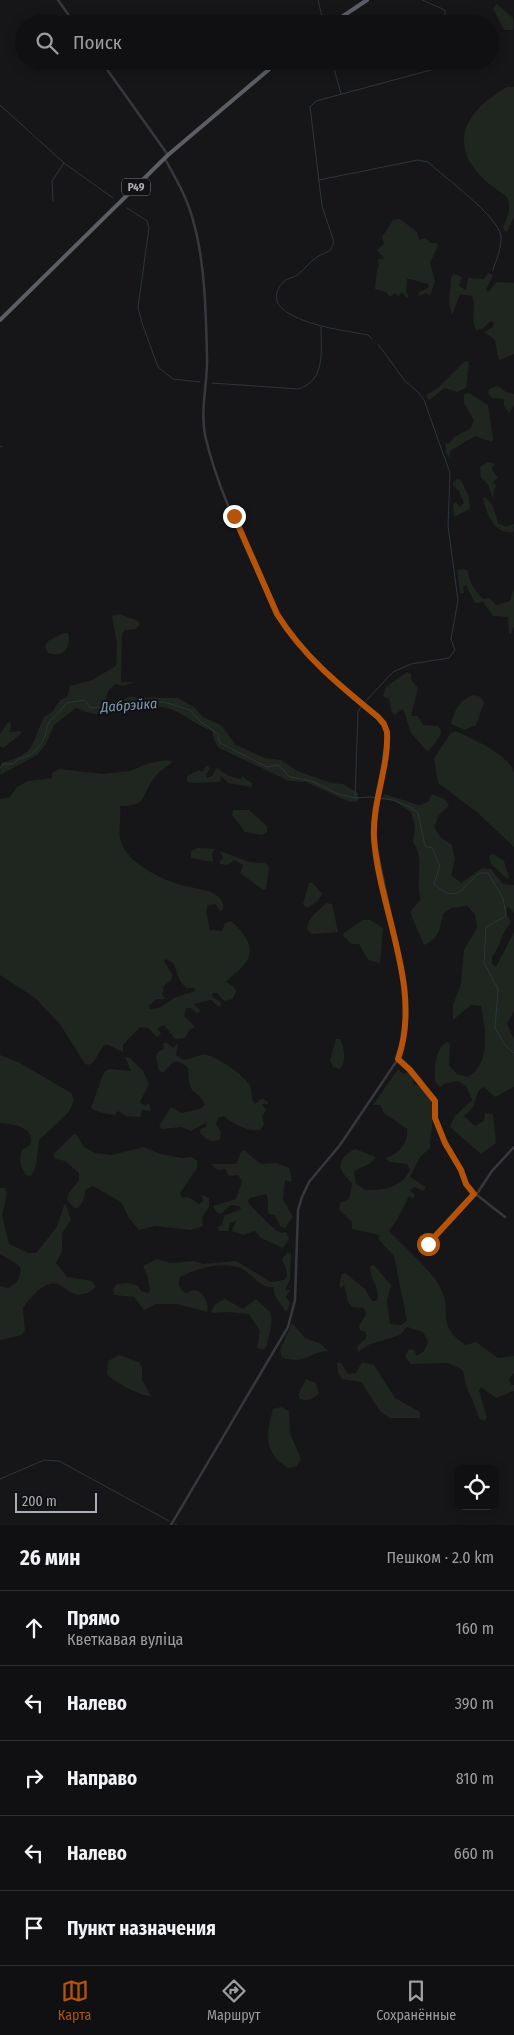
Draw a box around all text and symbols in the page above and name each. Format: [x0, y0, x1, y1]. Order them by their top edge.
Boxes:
search box [15, 15, 499, 70]
icon: search [33, 29, 61, 57]
text: Поиск [73, 31, 122, 54]
road number: Р49 [122, 178, 150, 196]
route end [223, 505, 246, 528]
water label: Дабрэйка [99, 695, 158, 716]
route start [417, 1233, 440, 1256]
map controls [454, 1465, 499, 1510]
button: locate [454, 1465, 499, 1510]
scale bar [15, 1490, 98, 1513]
text: 200 m [22, 1493, 57, 1510]
text: 26 мин [20, 1545, 80, 1571]
text: Пешком · 2.0 km [386, 1548, 494, 1567]
text: Прямо [67, 1607, 120, 1630]
icon: ahead [20, 1614, 48, 1642]
text: 160 m [455, 1619, 494, 1638]
text: Кветкавая вуліца [67, 1630, 183, 1649]
icon: left [20, 1689, 48, 1717]
text: Налево [67, 1692, 127, 1715]
text: 390 m [455, 1694, 494, 1713]
icon: right [20, 1764, 48, 1792]
text: Направо [67, 1767, 137, 1790]
text: 810 m [456, 1769, 494, 1788]
icon: left [20, 1839, 48, 1867]
text: Налево [67, 1842, 127, 1865]
text: 660 m [454, 1844, 494, 1863]
icon: arrive [20, 1914, 48, 1942]
text: Пункт назначения [67, 1917, 216, 1940]
tab: Карта [58, 1977, 91, 2024]
tab: Маршрут [207, 1977, 261, 2024]
tab: Сохранённые [376, 1977, 456, 2024]

